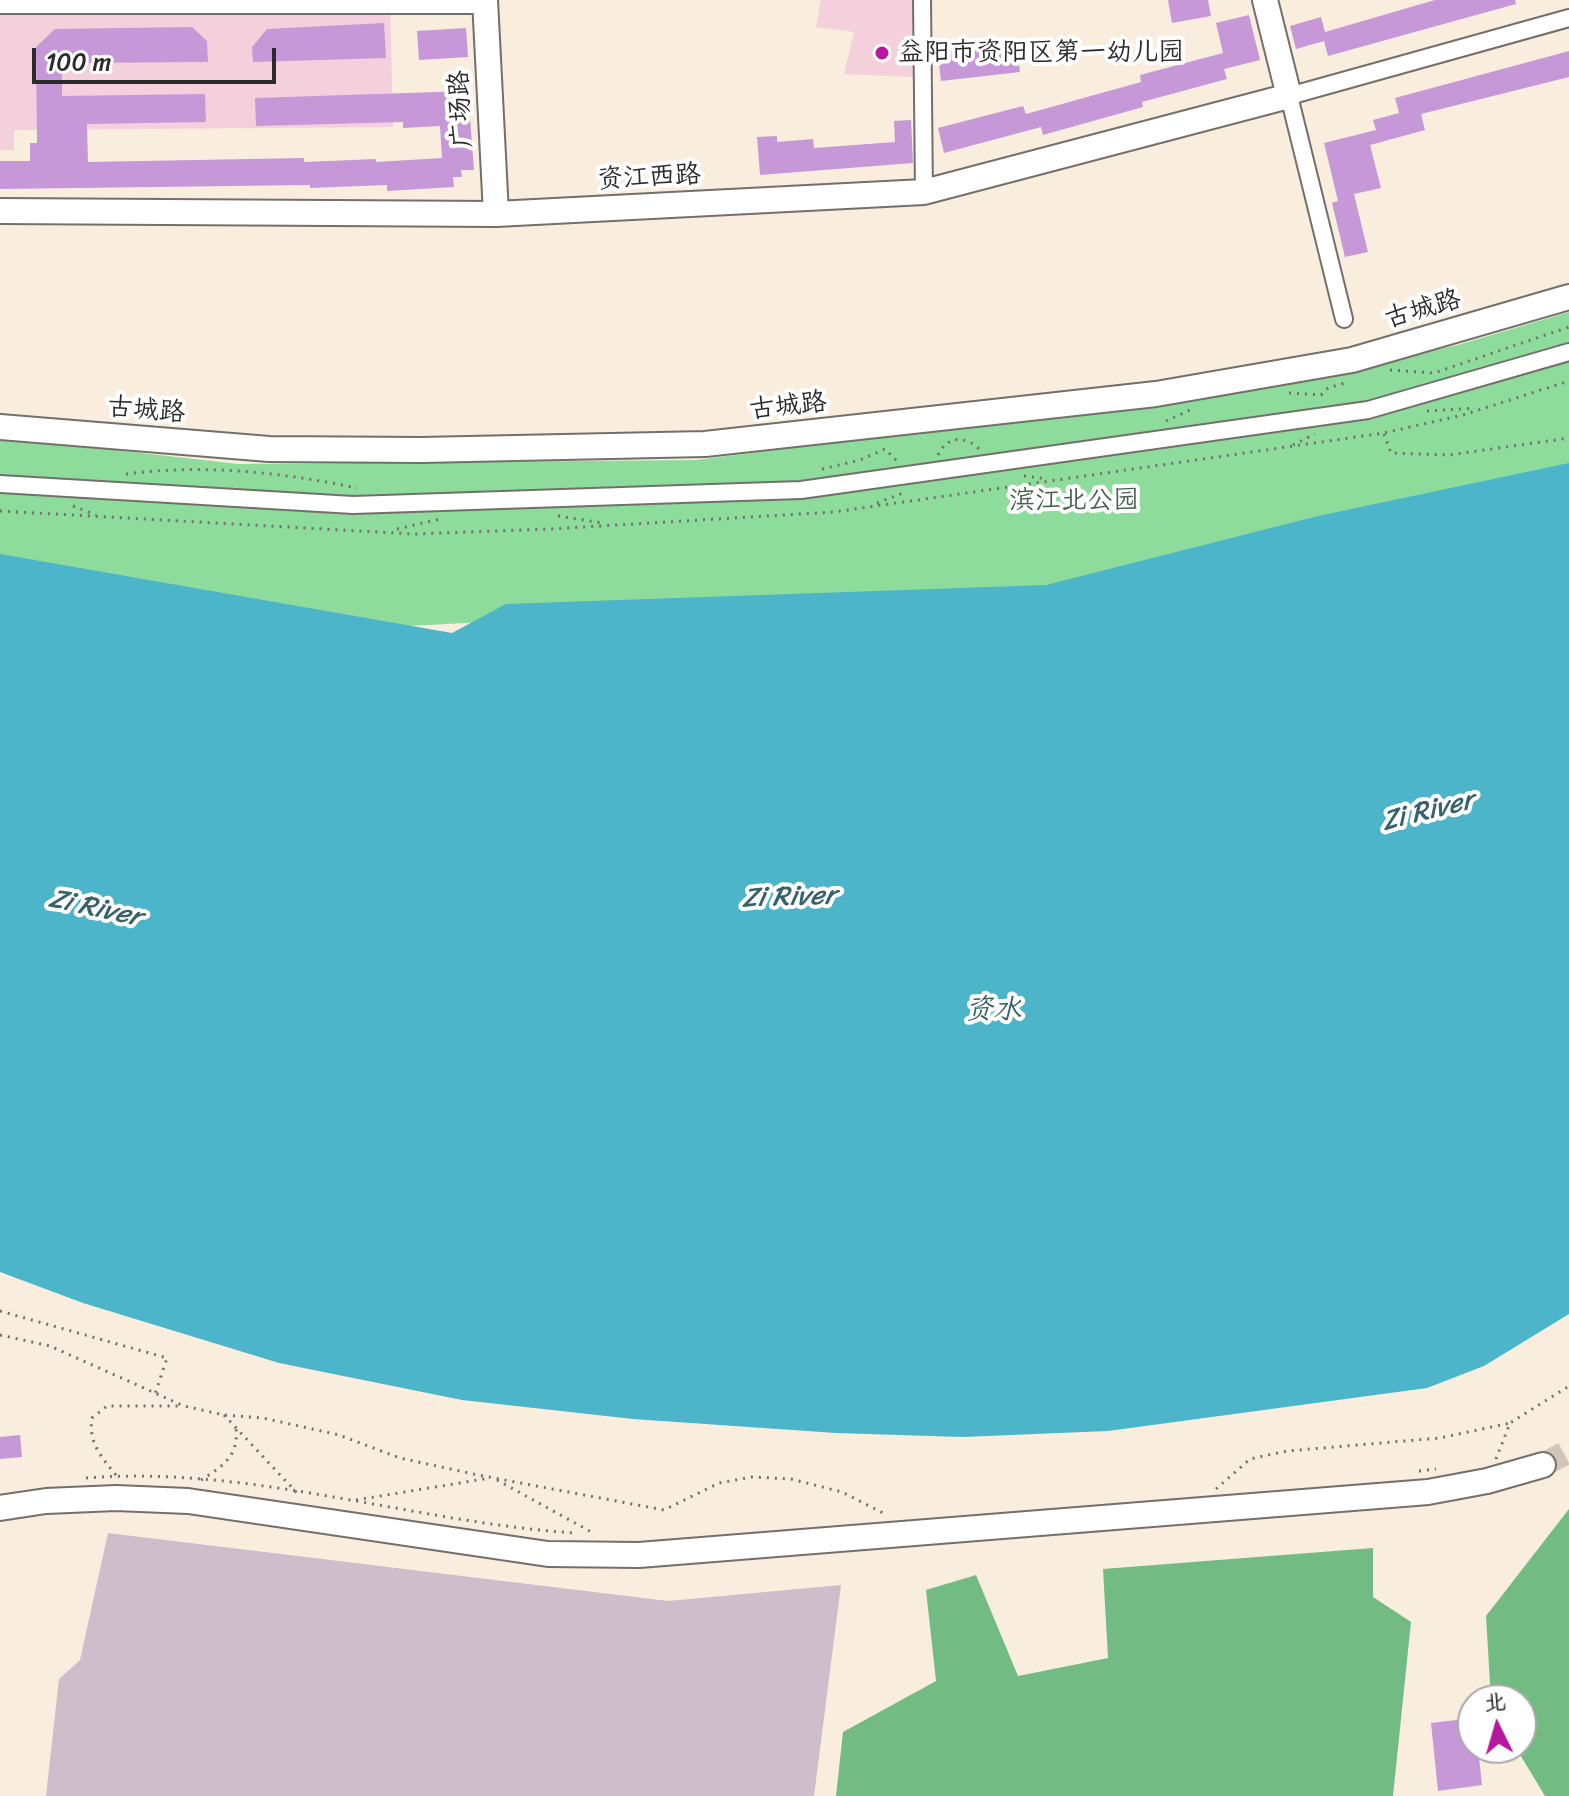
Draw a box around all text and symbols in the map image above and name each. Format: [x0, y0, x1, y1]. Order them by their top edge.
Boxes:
scale bar [36, 32, 280, 82]
place label: 益阳市资阳区第一幼儿园 [898, 37, 1184, 69]
text: 100 m [46, 41, 111, 83]
marker: 益阳市资阳区第一幼儿园 [873, 44, 891, 62]
street label: 广场路 [444, 69, 480, 149]
street label: 资江西路 [596, 160, 702, 196]
street label: 古城路 [1381, 284, 1465, 336]
street label: 古城路 [748, 387, 828, 427]
street label: 古城路 [106, 392, 186, 430]
park label: 滨江北公园 [1009, 485, 1139, 517]
water label: Zi River [1378, 784, 1478, 840]
water label: Zi River [742, 880, 836, 916]
water label: Zi River [46, 883, 144, 935]
water label: 资水 [965, 994, 1021, 1028]
text: 北 [1482, 1681, 1508, 1722]
north arrow [1457, 1684, 1537, 1764]

